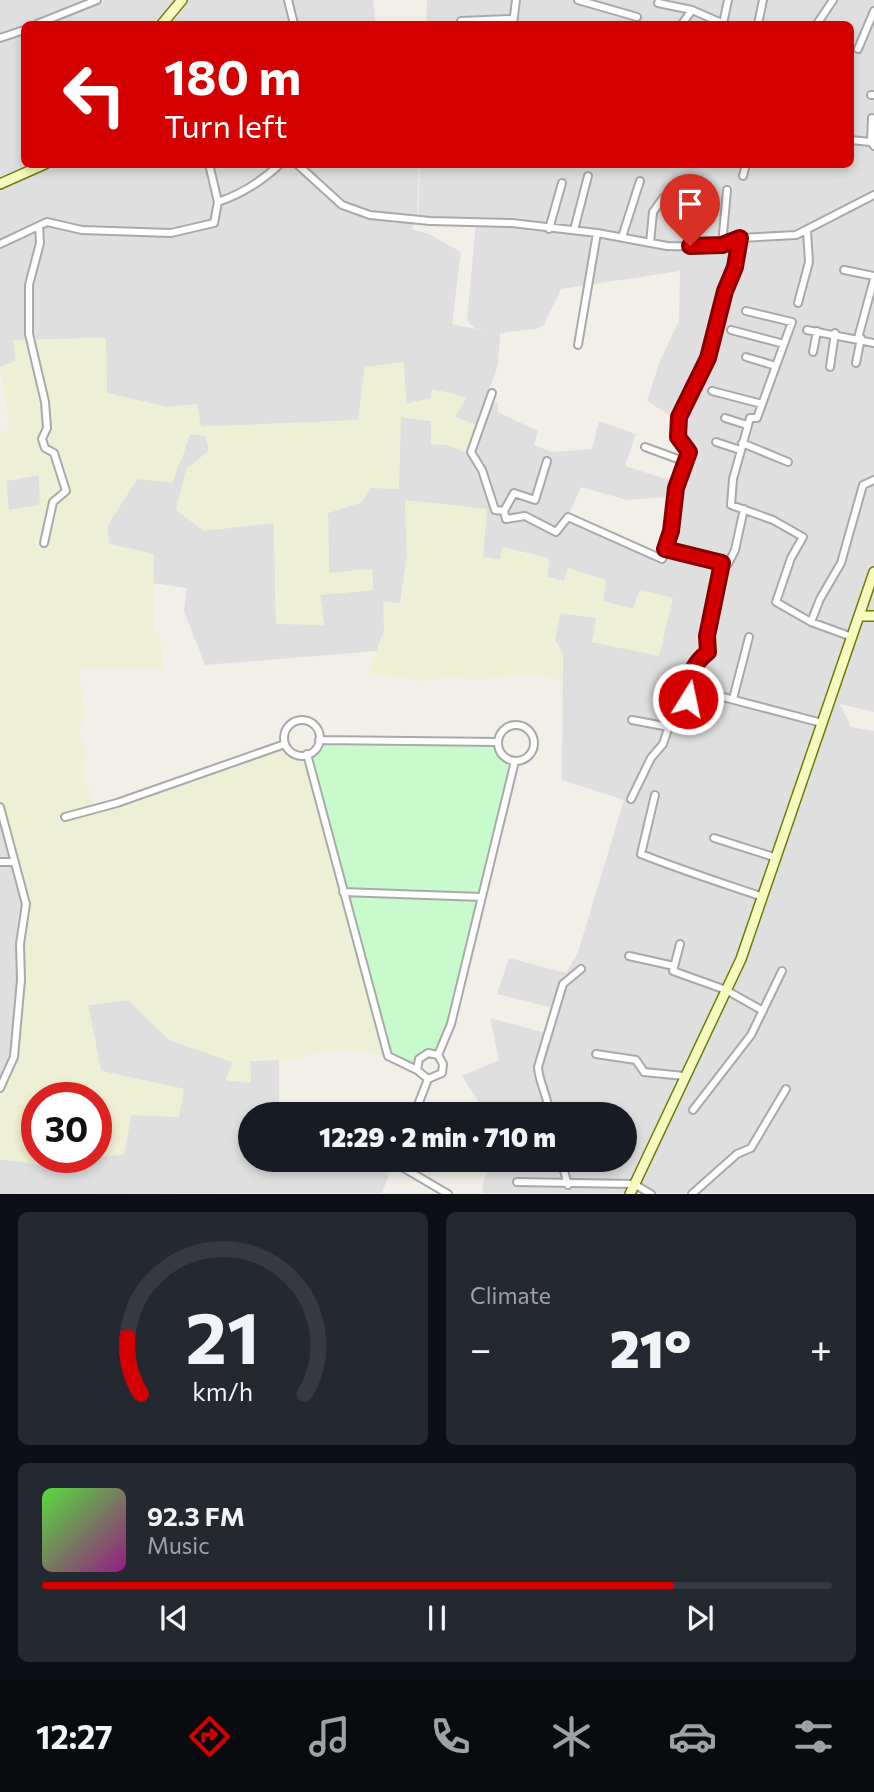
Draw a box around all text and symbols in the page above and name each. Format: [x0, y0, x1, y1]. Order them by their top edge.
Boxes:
text: 180 m [164, 45, 301, 105]
icon: left [49, 49, 140, 140]
text: Turn left [164, 105, 288, 145]
pin [660, 174, 720, 246]
icon: arrive [671, 185, 709, 223]
position arrow [651, 662, 725, 736]
speed limit sign: 30 [21, 1082, 112, 1173]
text: 12:29 · 2 min · 710 m [319, 1121, 556, 1152]
text: Climate [470, 1281, 551, 1309]
text: 21 [186, 1291, 260, 1380]
text: 21° [610, 1315, 691, 1379]
text: − [470, 1324, 492, 1371]
text: + [810, 1324, 832, 1371]
text: km/h [193, 1376, 253, 1406]
text: 92.3 FM [147, 1500, 245, 1531]
text: Music [147, 1531, 210, 1559]
icon: previous [155, 1599, 193, 1637]
icon: pause [418, 1599, 456, 1637]
icon: next [681, 1599, 719, 1637]
icon: directions [185, 1712, 234, 1761]
icon: music [305, 1712, 354, 1761]
icon: phone [426, 1712, 475, 1761]
icon: climate [547, 1712, 596, 1761]
icon: car [668, 1712, 717, 1761]
icon: filters [789, 1712, 838, 1761]
text: 12:27 [36, 1716, 113, 1756]

